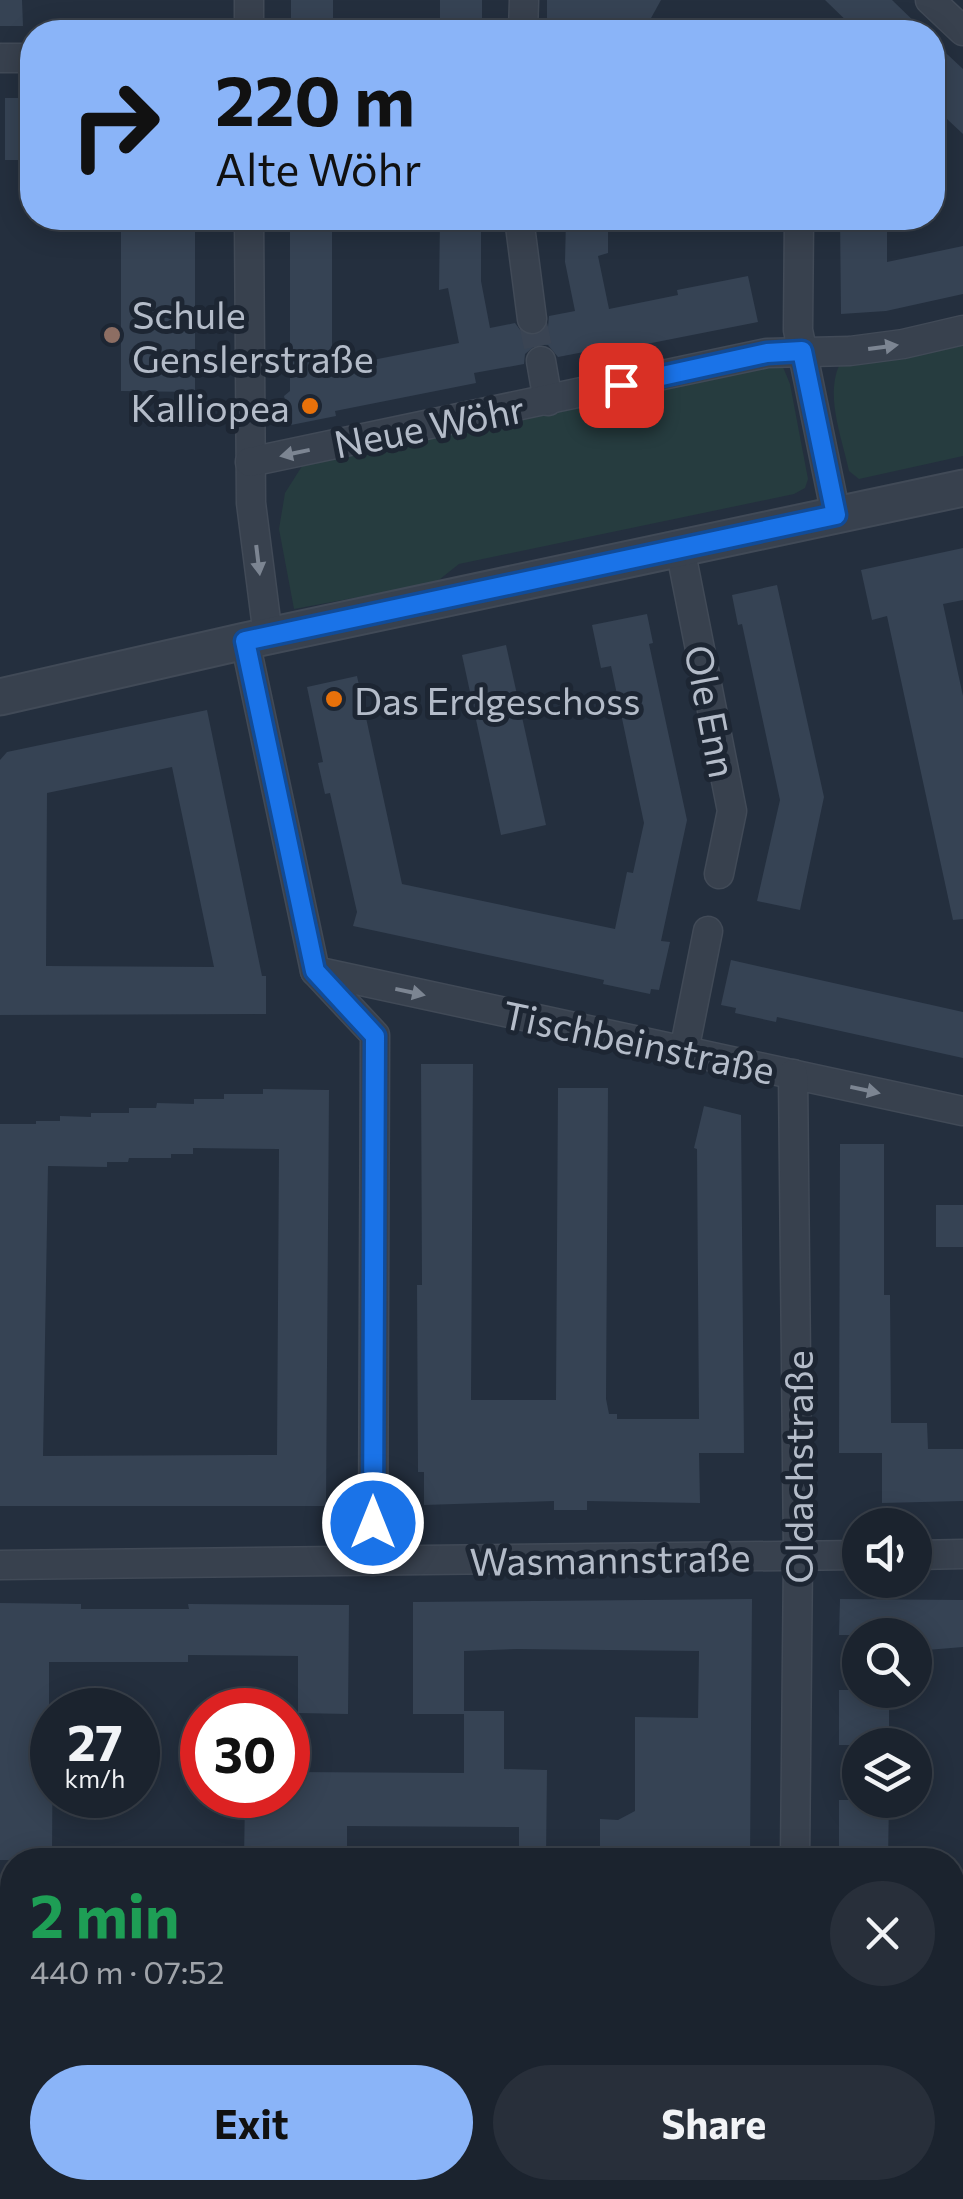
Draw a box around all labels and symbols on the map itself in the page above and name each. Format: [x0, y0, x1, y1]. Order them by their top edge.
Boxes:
place label: Schule Genslerstraße [132, 290, 374, 381]
marker: Schule Genslerstraße [101, 324, 123, 346]
one-way arrow [868, 338, 900, 354]
pin [579, 343, 664, 428]
place label: Kalliopea [130, 383, 290, 430]
street label: Neue Wöhr [330, 384, 528, 466]
marker: Kalliopea [299, 395, 321, 417]
one-way arrow [279, 445, 310, 461]
one-way arrow [250, 544, 266, 576]
street label: Ole Enn [676, 641, 748, 781]
place label: Das Erdgeschoss [354, 676, 640, 723]
marker: Das Erdgeschoss [323, 688, 345, 710]
one-way arrow [395, 984, 426, 1000]
street label: Tischbeinstraße [499, 989, 779, 1093]
one-way arrow [850, 1082, 881, 1098]
street label: Oldachstraße [774, 1350, 821, 1584]
position arrow [321, 1471, 425, 1575]
street label: Wasmannstraße [469, 1532, 751, 1584]
speed limit sign: 30 [180, 1688, 310, 1818]

